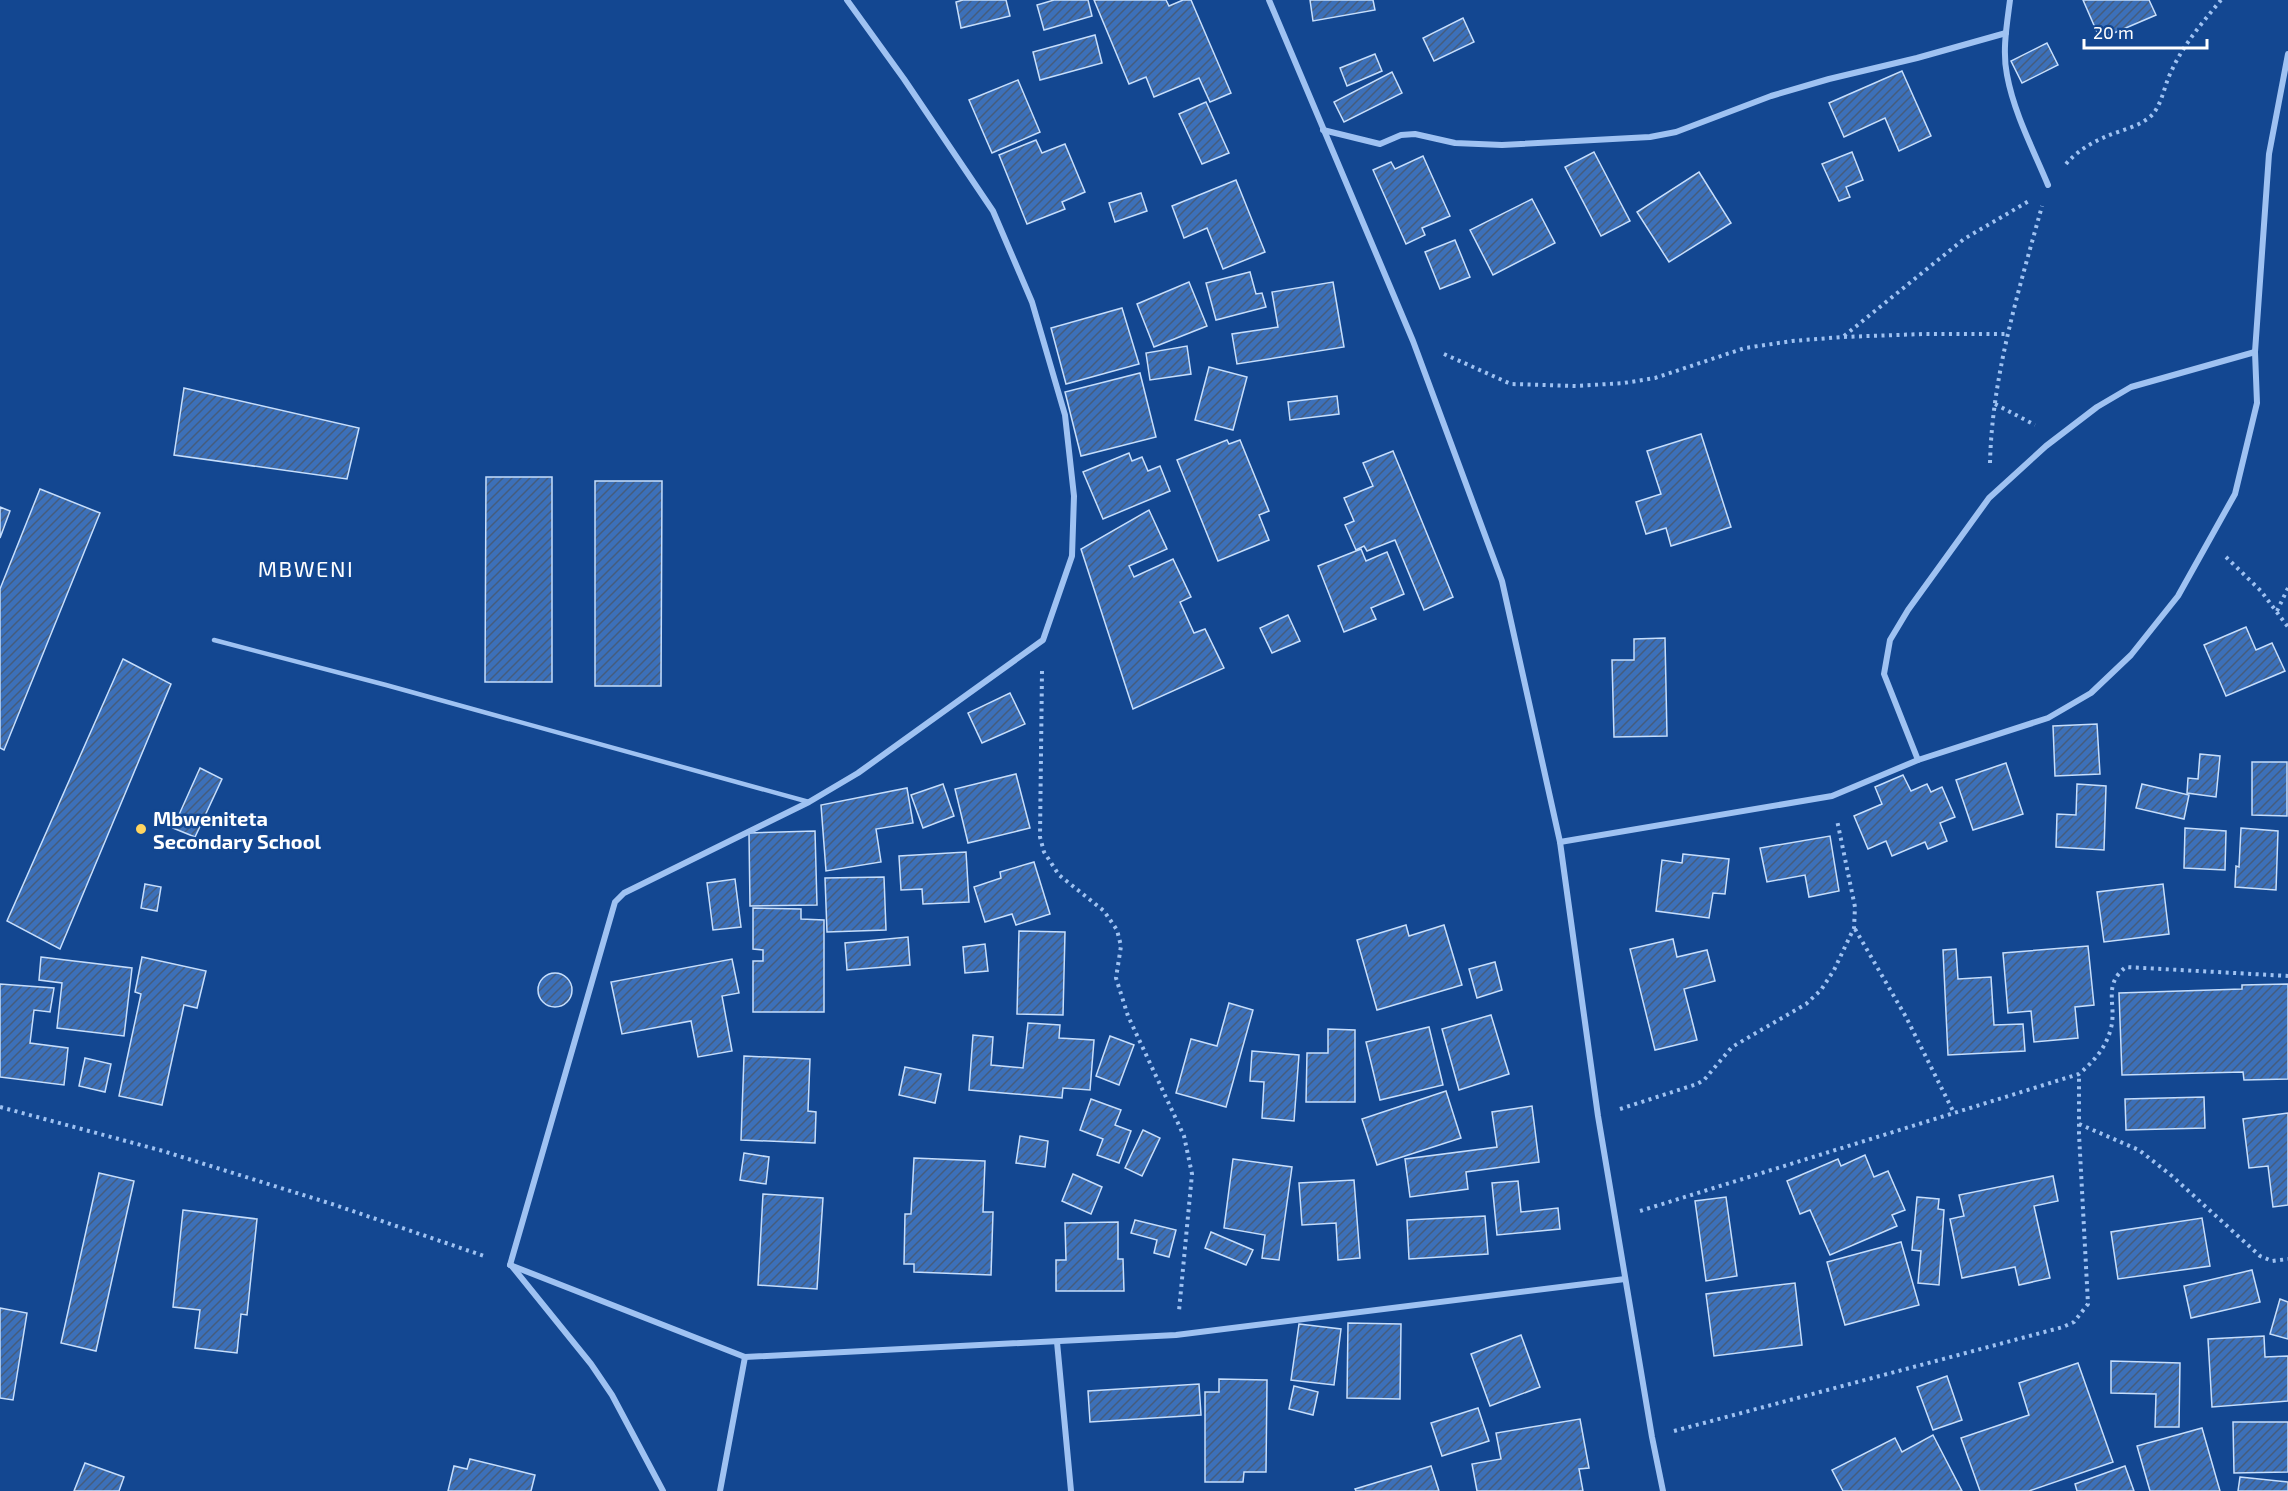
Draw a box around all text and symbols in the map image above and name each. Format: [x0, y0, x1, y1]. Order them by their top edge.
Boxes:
scale bar [2084, 12, 2207, 50]
text: 20 m [2093, 21, 2134, 43]
district label: MBWENI [258, 555, 354, 581]
place label: Mbweniteta Secondary School [153, 806, 321, 854]
marker: Mbweniteta Secondary School [134, 822, 148, 836]

